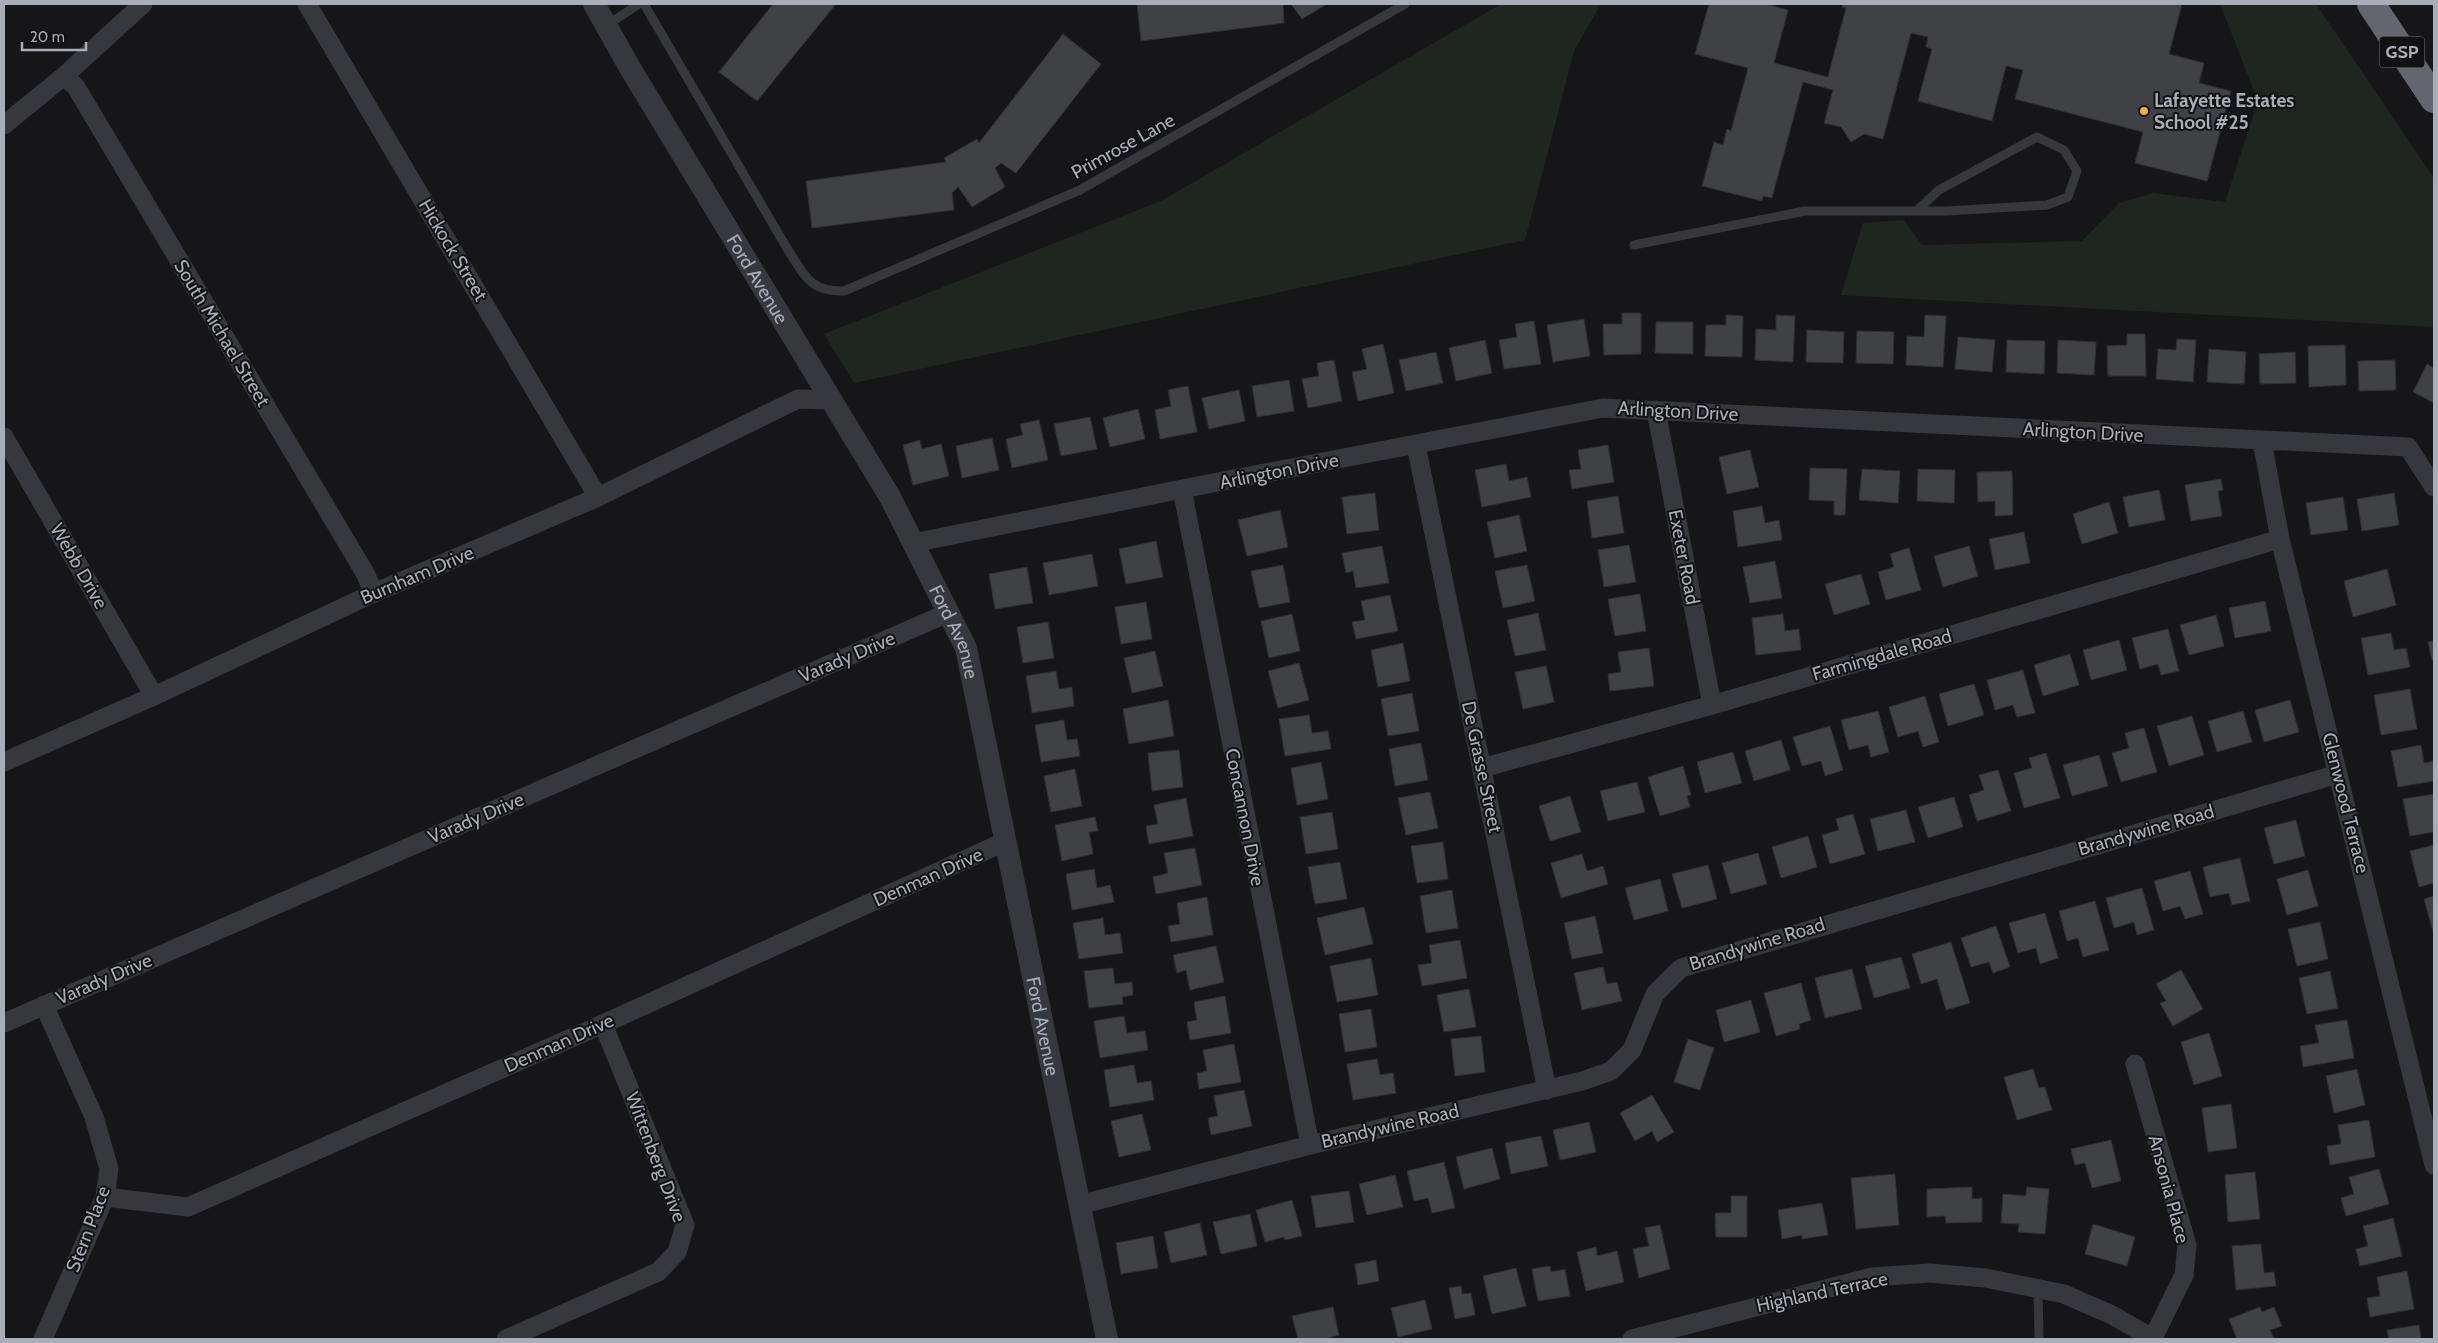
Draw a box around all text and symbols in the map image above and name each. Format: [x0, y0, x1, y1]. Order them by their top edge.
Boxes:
scale bar [22, 20, 86, 52]
text: 20 m [30, 28, 65, 46]
road number: GSP [2380, 36, 2424, 68]
place label: Lafayette Estates School #25 [2154, 89, 2294, 134]
marker: Lafayette Estates School #25 [2138, 105, 2150, 117]
street label: Primrose Lane [1067, 108, 1179, 184]
street label: Hickock Street [414, 195, 493, 306]
street label: Ford Avenue [722, 230, 794, 328]
street label: South Michael Street [169, 255, 275, 411]
street label: Arlington Drive [1617, 396, 1739, 426]
street label: Arlington Drive [2022, 417, 2144, 447]
street label: Arlington Drive [1218, 448, 1341, 494]
street label: Exeter Road [1664, 507, 1704, 607]
street label: Webb Drive [45, 519, 113, 613]
street label: Burnham Drive [357, 541, 477, 609]
street label: Ford Avenue [925, 581, 984, 681]
street label: Farmingdale Road [1810, 624, 1954, 686]
street label: Varady Drive [796, 626, 899, 688]
street label: De Grasse Street [1457, 699, 1507, 835]
street label: Glenwood Terrace [2317, 730, 2375, 876]
street label: Concannon Drive [1220, 746, 1270, 888]
street label: Varady Drive [425, 787, 528, 849]
street label: Brandywine Road [2075, 800, 2217, 860]
street label: Denman Drive [870, 843, 987, 911]
street label: Brandywine Road [1686, 912, 1828, 976]
street label: Varady Drive [53, 948, 156, 1010]
street label: Ford Avenue [1022, 975, 1065, 1078]
street label: Denman Drive [501, 1009, 618, 1077]
street label: Wittenberg Drive [621, 1089, 691, 1226]
street label: Brandywine Road [1319, 1099, 1461, 1153]
street label: Ansonia Place [2143, 1132, 2195, 1246]
street label: Stern Place [61, 1182, 115, 1275]
street label: Highland Terrace [1754, 1267, 1890, 1317]

